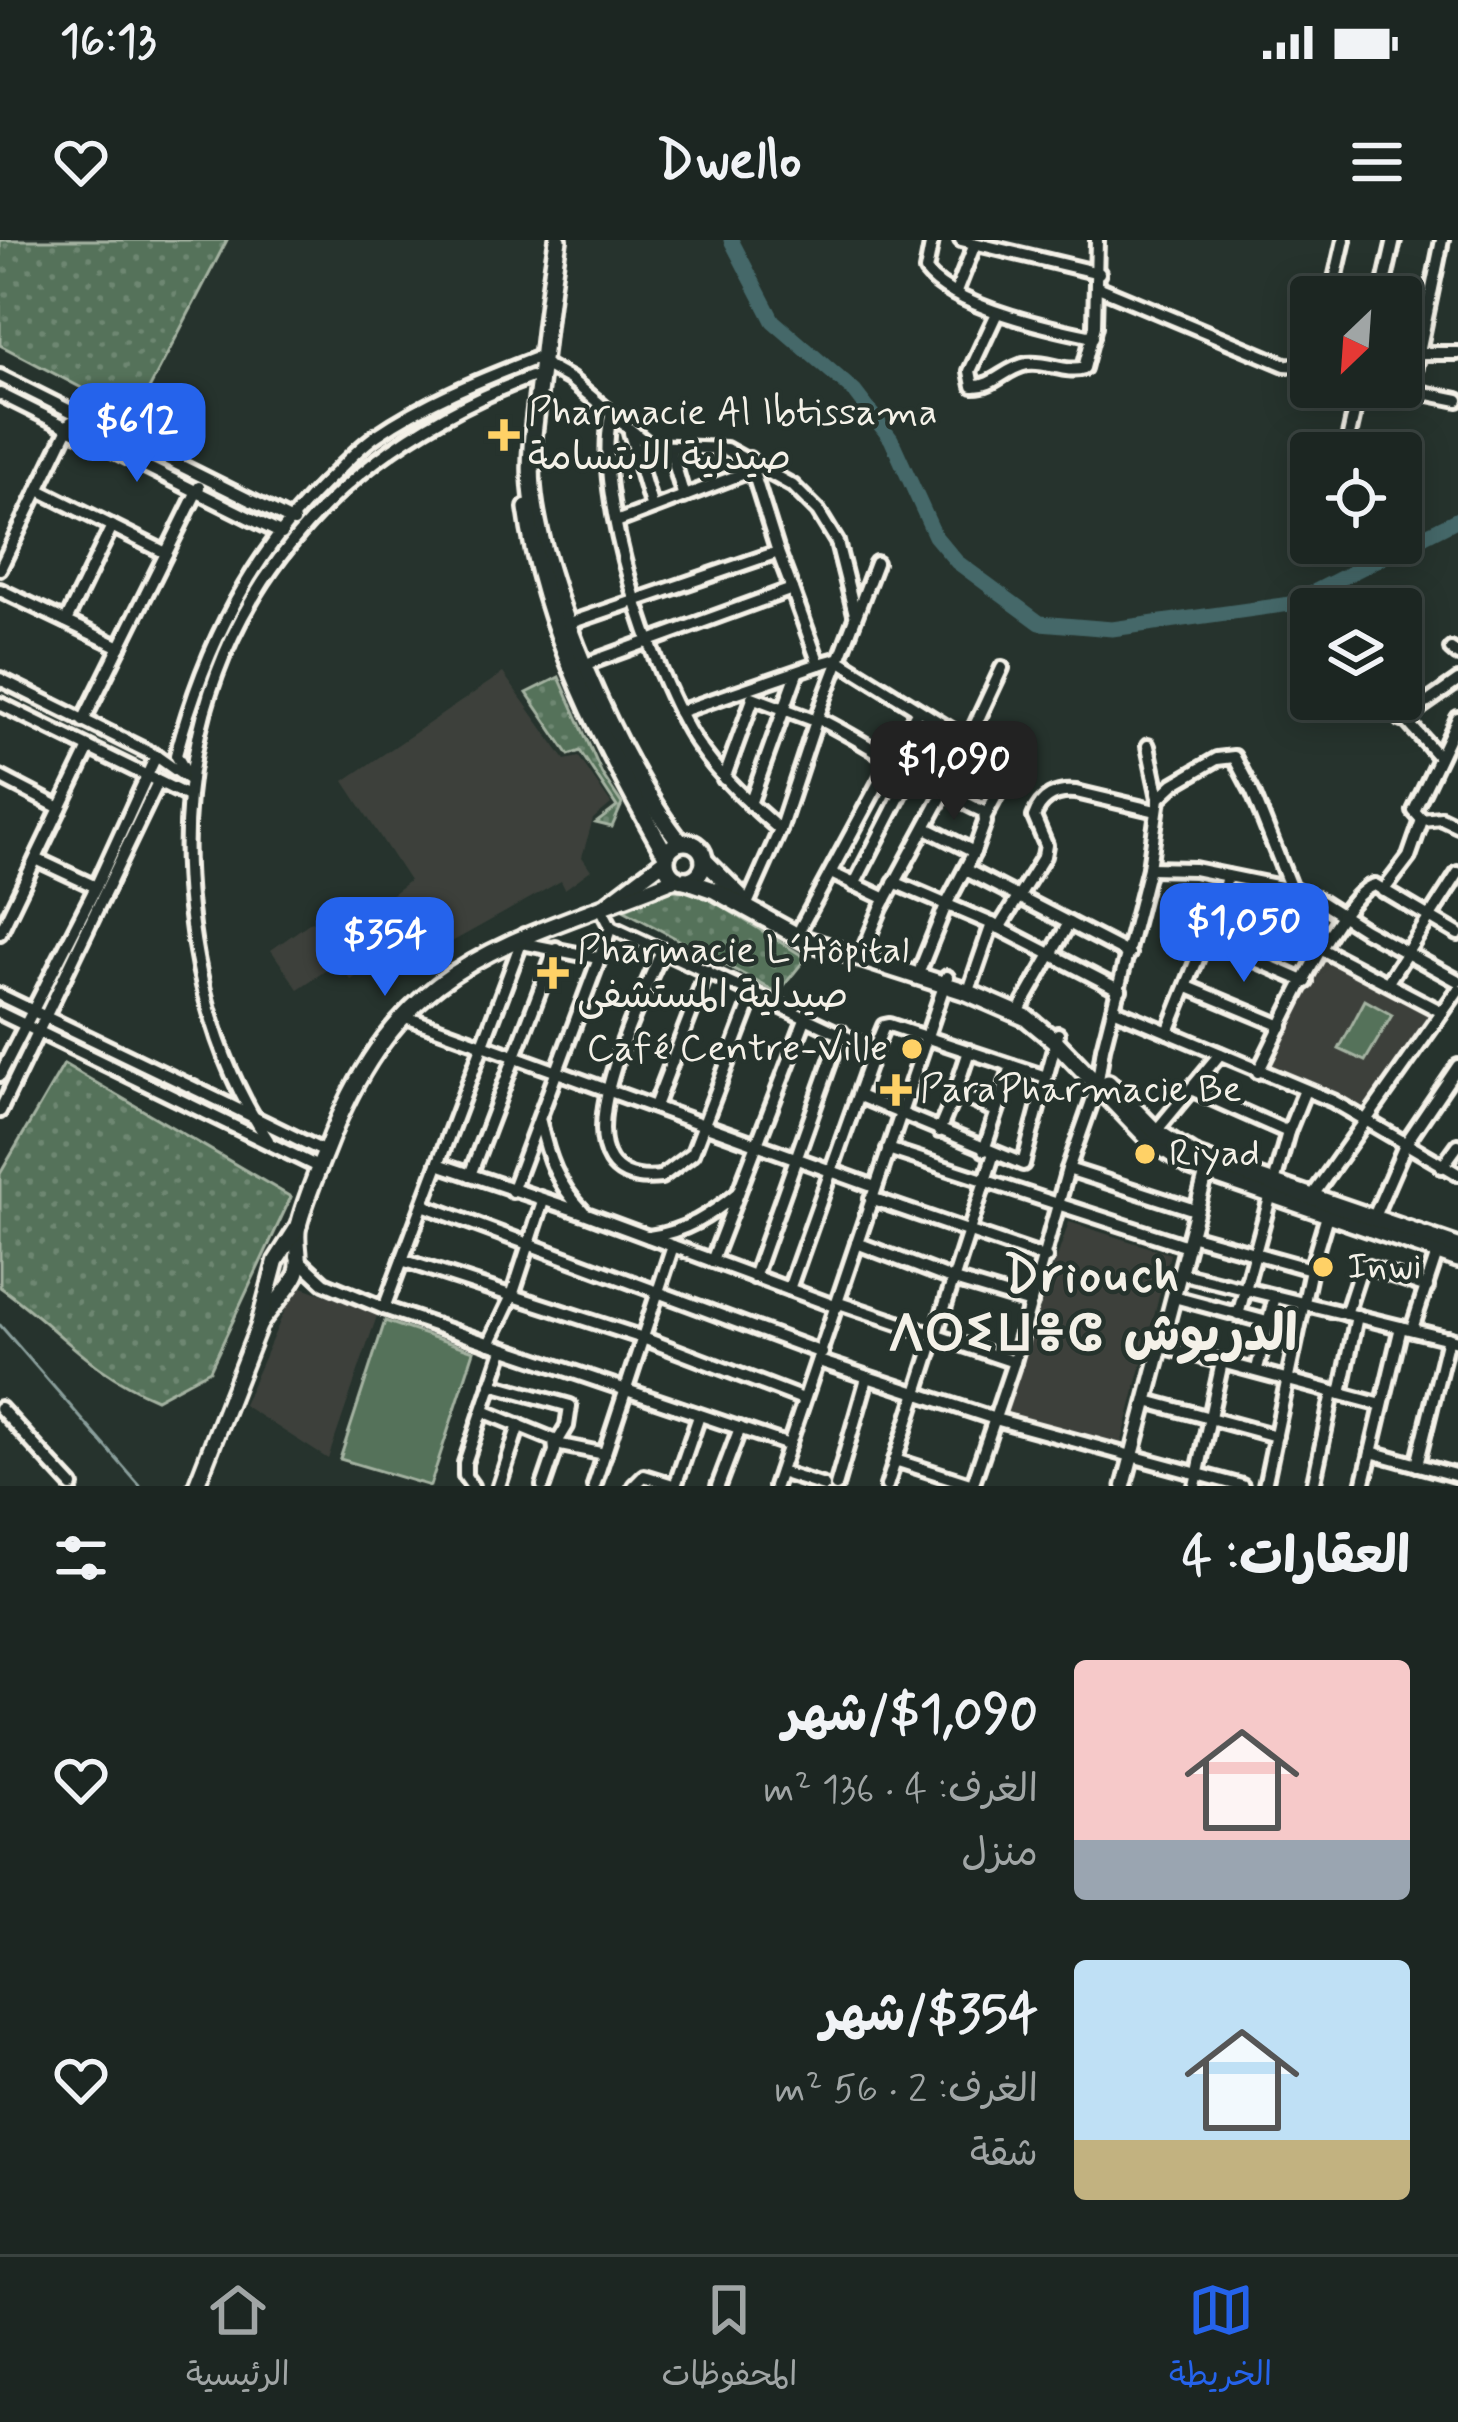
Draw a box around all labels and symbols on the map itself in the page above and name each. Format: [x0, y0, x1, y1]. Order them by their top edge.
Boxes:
north arrow [1290, 276, 1422, 408]
pin: $612 [66, 383, 208, 485]
place label: Pharmacie Al Ibtissama صيدلية الابتسامة [528, 388, 937, 484]
marker: Pharmacie Al Ibtissama صيدلية الابتسامة [491, 422, 517, 448]
pin: $1,090 [856, 721, 1052, 823]
pin: $1,050 [1146, 883, 1342, 985]
pin: $354 [314, 897, 456, 999]
place label: Pharmacie L´Hôpital صيدلية المستشفى [577, 926, 909, 1022]
marker: Pharmacie L´Hôpital صيدلية المستشفى [540, 960, 566, 986]
place label: Café Centre-Ville [587, 1024, 888, 1075]
marker: Café Centre-Ville [899, 1036, 925, 1062]
place label: ParaPharmacie Be [920, 1065, 1242, 1116]
marker: ParaPharmacie Be [883, 1077, 909, 1103]
place label: Riyad [1169, 1129, 1260, 1180]
marker: Riyad [1132, 1141, 1158, 1167]
place label: Inwi [1347, 1242, 1422, 1293]
district label: Driouch ⴷⵔⵉⵡⴻⵛ الدريوش [889, 1244, 1297, 1369]
marker: Inwi [1310, 1254, 1336, 1280]

